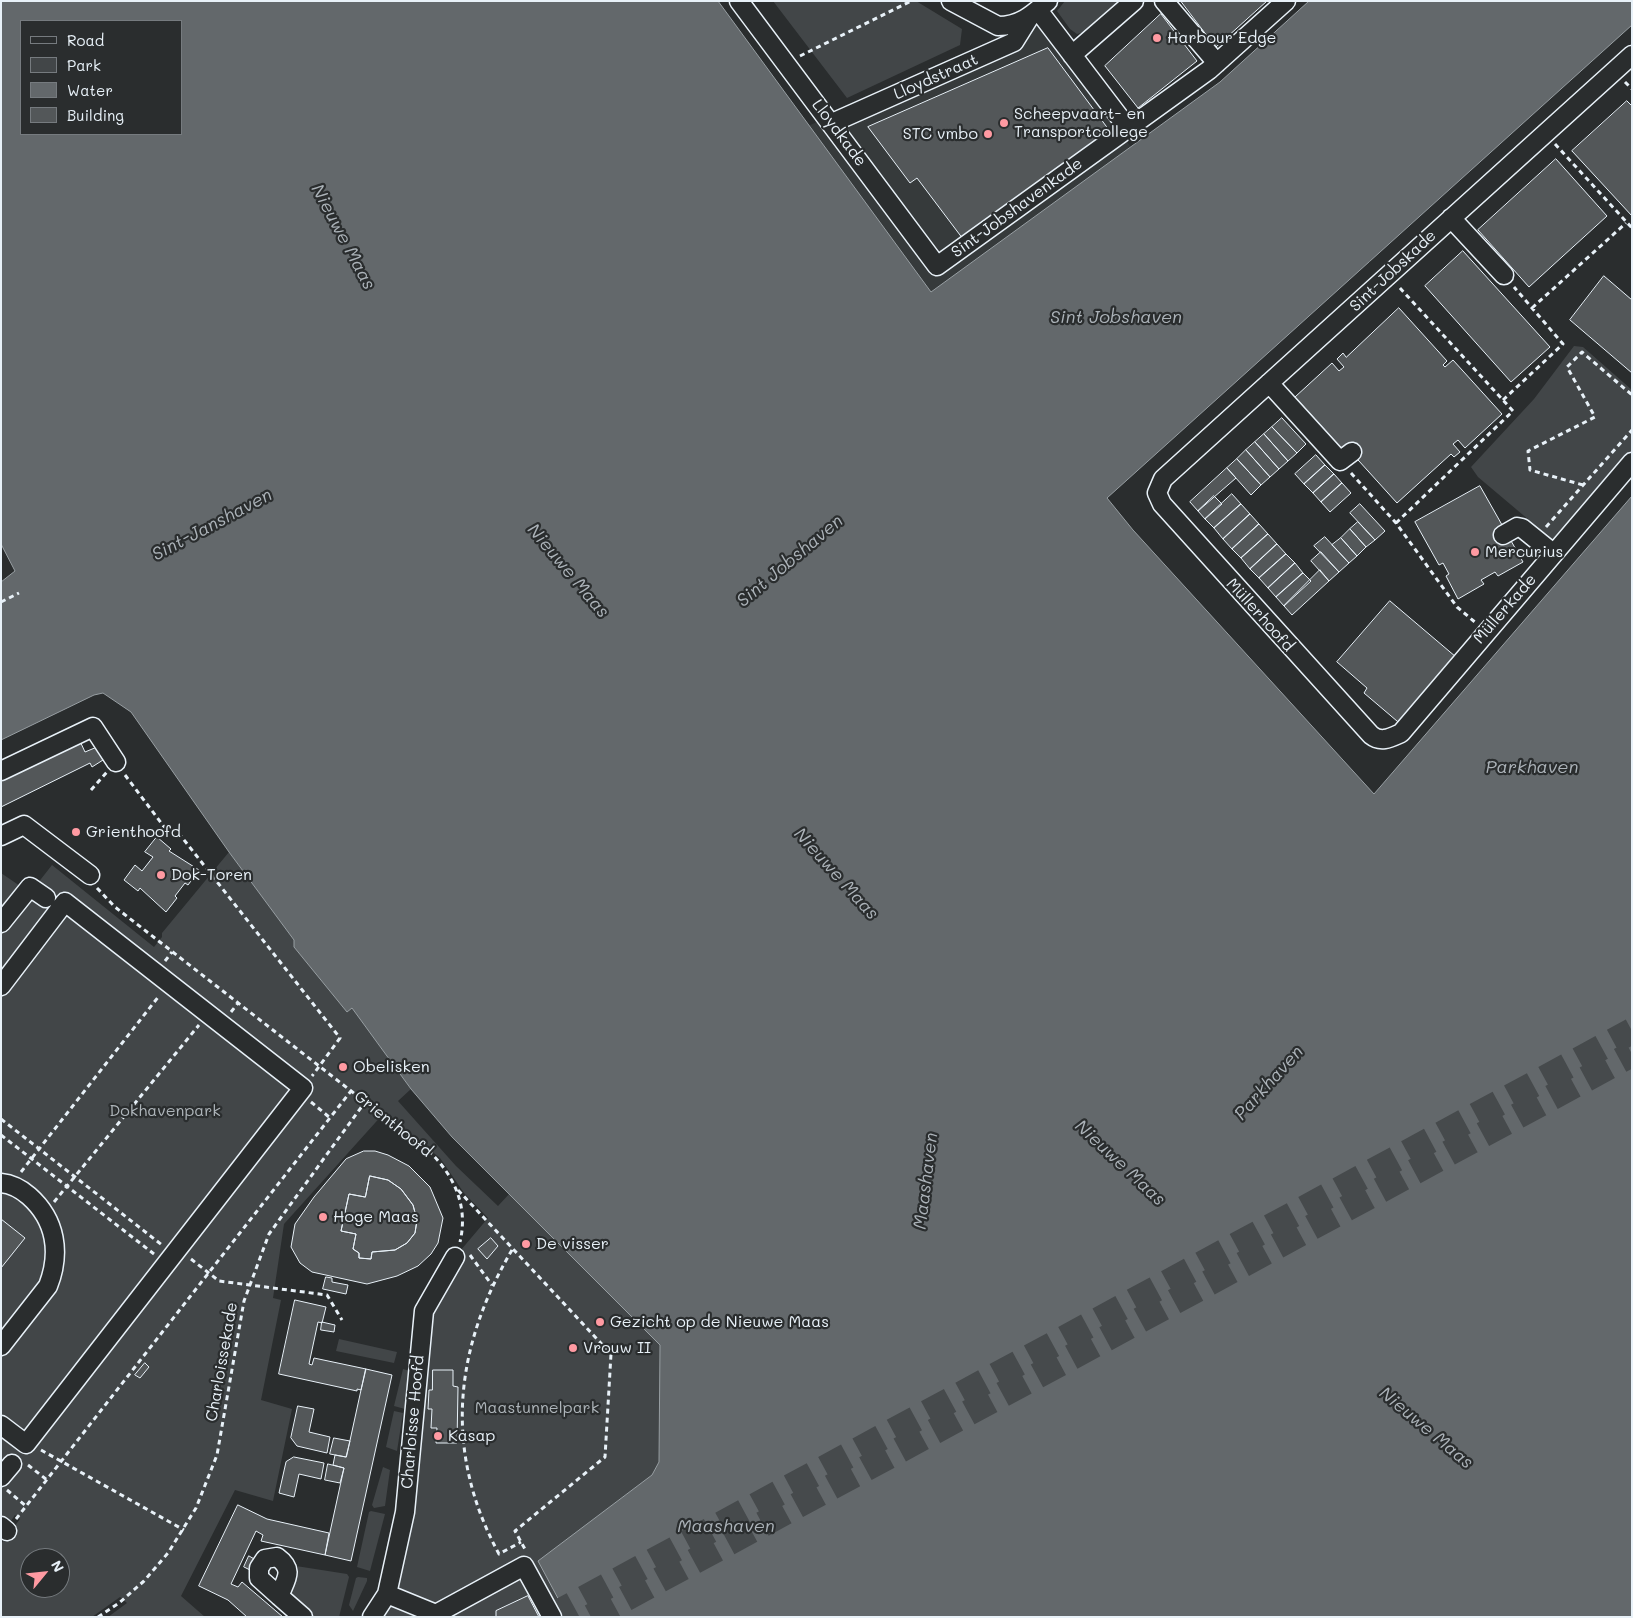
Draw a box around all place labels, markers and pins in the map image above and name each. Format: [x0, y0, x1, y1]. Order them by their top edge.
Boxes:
place label: Harbour Edge [1167, 28, 1276, 48]
marker: Harbour Edge [1151, 32, 1163, 44]
place label: Scheepvaart- en Transportcollege [1014, 104, 1148, 142]
marker: Scheepvaart- en Transportcollege [998, 117, 1010, 129]
place label: STC vmbo [903, 124, 978, 144]
marker: STC vmbo [982, 128, 994, 140]
place label: Mercurius [1485, 542, 1563, 562]
marker: Mercurius [1469, 546, 1481, 558]
place label: Grienthoofd [86, 822, 181, 842]
marker: Grienthoofd [70, 826, 82, 838]
place label: Dok-Toren [171, 865, 252, 885]
marker: Dok-Toren [155, 869, 167, 881]
place label: Obelisken [353, 1057, 430, 1077]
marker: Obelisken [337, 1061, 349, 1073]
place label: Hoge Maas [333, 1207, 419, 1227]
marker: Hoge Maas [317, 1211, 329, 1223]
place label: De visser [536, 1234, 609, 1254]
marker: De visser [520, 1238, 532, 1250]
place label: Gezicht op de Nieuwe Maas [610, 1312, 829, 1332]
marker: Gezicht op de Nieuwe Maas [594, 1316, 606, 1328]
place label: Vrouw II [583, 1338, 651, 1358]
marker: Vrouw II [567, 1342, 579, 1354]
place label: Kasap [448, 1426, 495, 1446]
marker: Kasap [432, 1430, 444, 1442]

